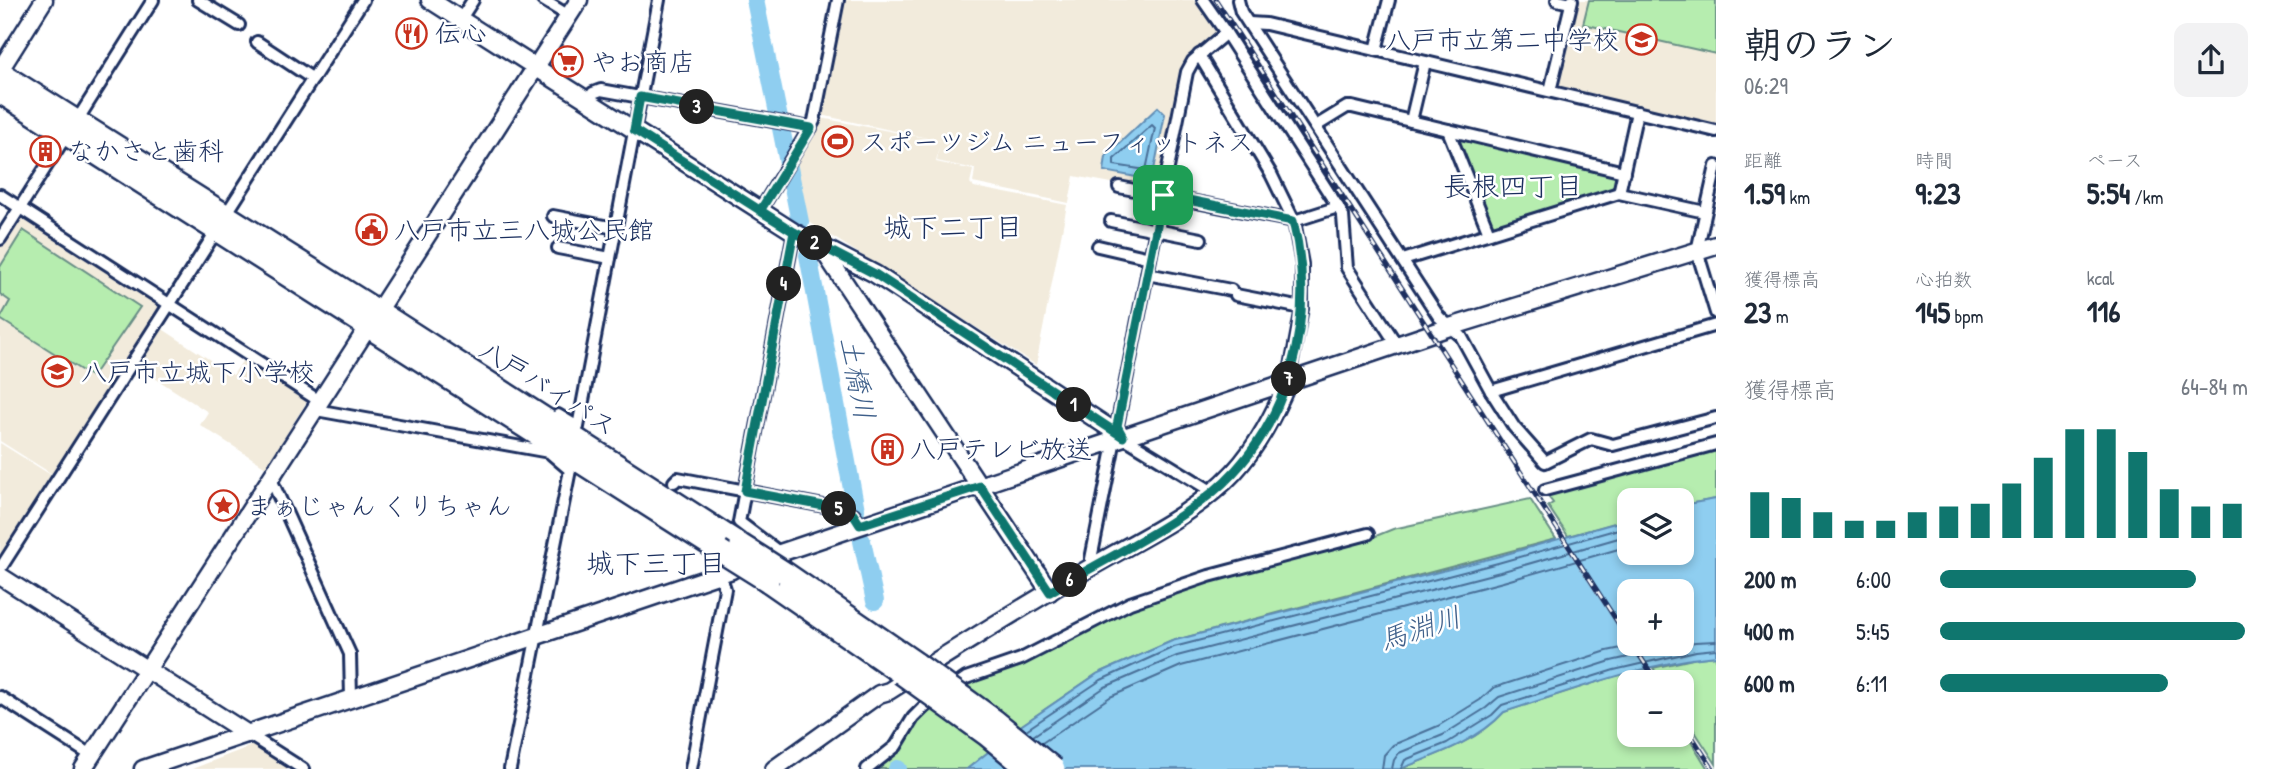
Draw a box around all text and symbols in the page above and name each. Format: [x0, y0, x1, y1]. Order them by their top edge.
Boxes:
place label: 伝心 [435, 15, 487, 50]
restaurant icon: 伝心 [395, 16, 429, 50]
text: 朝のラン [1744, 18, 1896, 70]
place label: 八戸市立第二中学校 [1385, 22, 1619, 57]
school or university icon: 八戸市立第二中学校 [1625, 23, 1659, 57]
button: share [2174, 23, 2248, 97]
place label: やお商店 [591, 44, 695, 79]
supermarket icon: やお商店 [551, 45, 585, 79]
text: 06:29 [1744, 70, 1788, 101]
pin: 3 [680, 90, 714, 124]
text: 3 [692, 93, 701, 119]
place label: スポーツジム ニューフィットネス [861, 124, 1254, 159]
sports icon: スポーツジム ニューフィットネス [821, 125, 855, 159]
place label: なかさと歯科 [68, 133, 224, 168]
building icon: なかさと歯科 [28, 134, 62, 168]
text: 距離 [1744, 147, 1782, 173]
text: 時間 [1915, 147, 1953, 173]
text: ペース [2087, 147, 2143, 173]
pin [1133, 165, 1193, 225]
district label: 長根四丁目 [1443, 167, 1583, 205]
text: 1.59 [1744, 173, 1785, 213]
text: 9:23 [1915, 173, 1961, 213]
text: 5:54 [2087, 173, 2130, 213]
icon: arrive [1144, 176, 1182, 214]
text: km [1785, 184, 1810, 210]
text: /km [2130, 184, 2163, 210]
district label: 城下二丁目 [883, 208, 1023, 246]
place label: 八戸市立三八城公民館 [394, 212, 654, 247]
public building icon: 八戸市立三八城公民館 [354, 213, 388, 247]
pin: 2 [798, 226, 832, 260]
text: 2 [810, 229, 819, 255]
text: kcal [2087, 265, 2114, 291]
pin: 4 [766, 266, 802, 302]
text: 獲得標高 [1744, 266, 1820, 292]
text: 心拍数 [1915, 266, 1972, 292]
text: 4 [780, 270, 787, 296]
text: 116 [2087, 291, 2120, 331]
text: 23 [1744, 292, 1771, 332]
text: 145 [1915, 292, 1950, 332]
text: m [1771, 303, 1789, 329]
text: bpm [1950, 303, 1983, 329]
street label: 八戸バイパス [473, 332, 623, 444]
water label: 土橋川 [831, 333, 885, 423]
place label: 八戸市立城下小学校 [81, 354, 315, 389]
school or university icon: 八戸市立城下小学校 [41, 355, 75, 389]
pin: 7 [1272, 362, 1306, 396]
text: 7 [1284, 365, 1293, 391]
text: 64–84 m [2181, 371, 2248, 402]
text: 獲得標高 [1744, 374, 1836, 405]
pin: 1 [1056, 388, 1092, 422]
text: 1 [1070, 391, 1077, 417]
place label: 八戸テレビ放送 [910, 431, 1092, 466]
building icon: 八戸テレビ放送 [870, 432, 904, 466]
place label: まぁじゃん くりちゃん [246, 488, 512, 523]
map controls [1617, 488, 1694, 747]
button: layers [1617, 488, 1694, 565]
place icon: まぁじゃん くりちゃん [206, 489, 240, 523]
pin: 5 [822, 491, 856, 526]
text: 5 [834, 495, 843, 521]
district label: 城下三丁目 [586, 544, 726, 582]
pin: 6 [1052, 562, 1088, 598]
text: 200 m [1744, 564, 1796, 595]
text: 6:00 [1856, 564, 1891, 595]
text: 6 [1066, 566, 1073, 592]
button: + [1617, 579, 1694, 656]
water label: 馬淵川 [1374, 597, 1466, 659]
text: 400 m [1744, 616, 1794, 647]
text: 5:45 [1856, 616, 1889, 647]
text: 600 m [1744, 668, 1795, 699]
text: 6:11 [1856, 668, 1887, 699]
button: − [1617, 670, 1694, 747]

